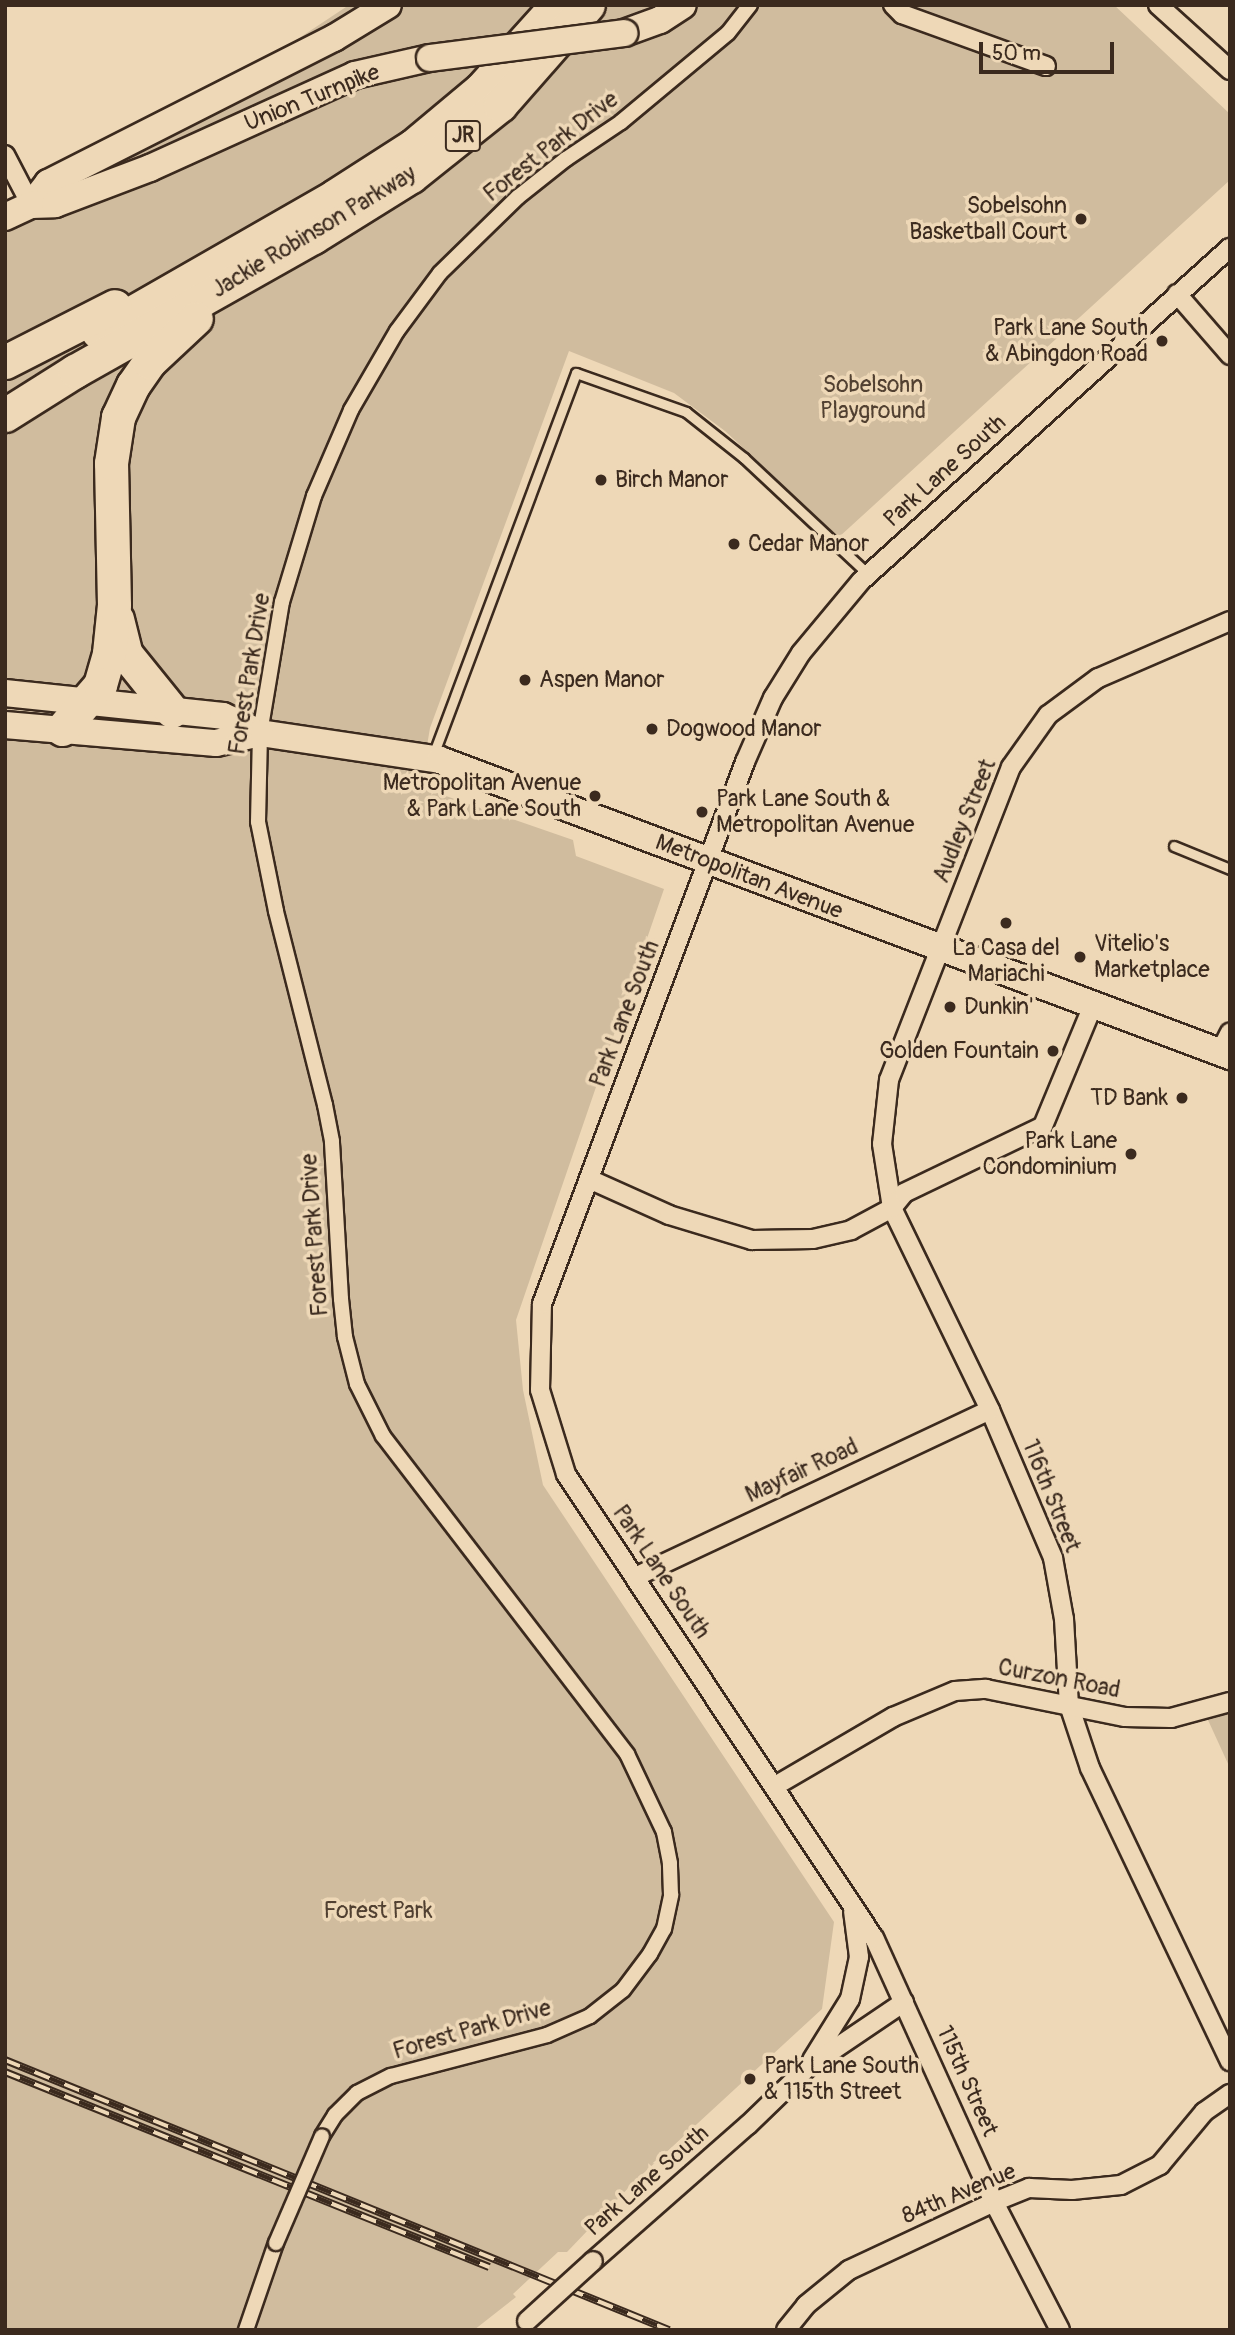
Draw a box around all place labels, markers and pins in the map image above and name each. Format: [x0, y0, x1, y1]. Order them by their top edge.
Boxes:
place label: Sobelsohn Basketball Court [909, 192, 1067, 246]
marker: Sobelsohn Basketball Court [1073, 211, 1089, 227]
place label: Park Lane South & Abingdon Road [985, 314, 1148, 368]
marker: Park Lane South & Abingdon Road [1154, 333, 1170, 349]
place label: Birch Manor [615, 466, 728, 494]
marker: Birch Manor [593, 472, 609, 488]
place label: Cedar Manor [748, 530, 869, 558]
marker: Cedar Manor [726, 536, 742, 552]
place label: Aspen Manor [539, 666, 665, 694]
marker: Aspen Manor [517, 672, 533, 688]
place label: Dogwood Manor [666, 715, 821, 743]
marker: Dogwood Manor [644, 721, 660, 737]
place label: Metropolitan Avenue & Park Lane South [383, 769, 581, 823]
place label: Park Lane South & Metropolitan Avenue [716, 785, 914, 839]
marker: Metropolitan Avenue & Park Lane South [587, 788, 603, 804]
marker: Park Lane South & Metropolitan Avenue [694, 804, 710, 820]
marker: La Casa del Mariachi [998, 915, 1014, 931]
place label: Vitelio's Marketplace [1094, 930, 1210, 984]
place label: La Casa del Mariachi [952, 934, 1060, 988]
marker: Vitelio's Marketplace [1072, 949, 1088, 965]
place label: Dunkin' [964, 993, 1034, 1021]
marker: Dunkin' [942, 999, 958, 1015]
place label: Golden Fountain [879, 1037, 1039, 1065]
marker: Golden Fountain [1045, 1043, 1061, 1059]
place label: TD Bank [1090, 1084, 1168, 1112]
marker: TD Bank [1174, 1090, 1190, 1106]
place label: Park Lane Condominium [982, 1127, 1117, 1181]
marker: Park Lane Condominium [1123, 1146, 1139, 1162]
place label: Park Lane South & 115th Street [764, 2052, 919, 2106]
marker: Park Lane South & 115th Street [742, 2071, 758, 2087]

